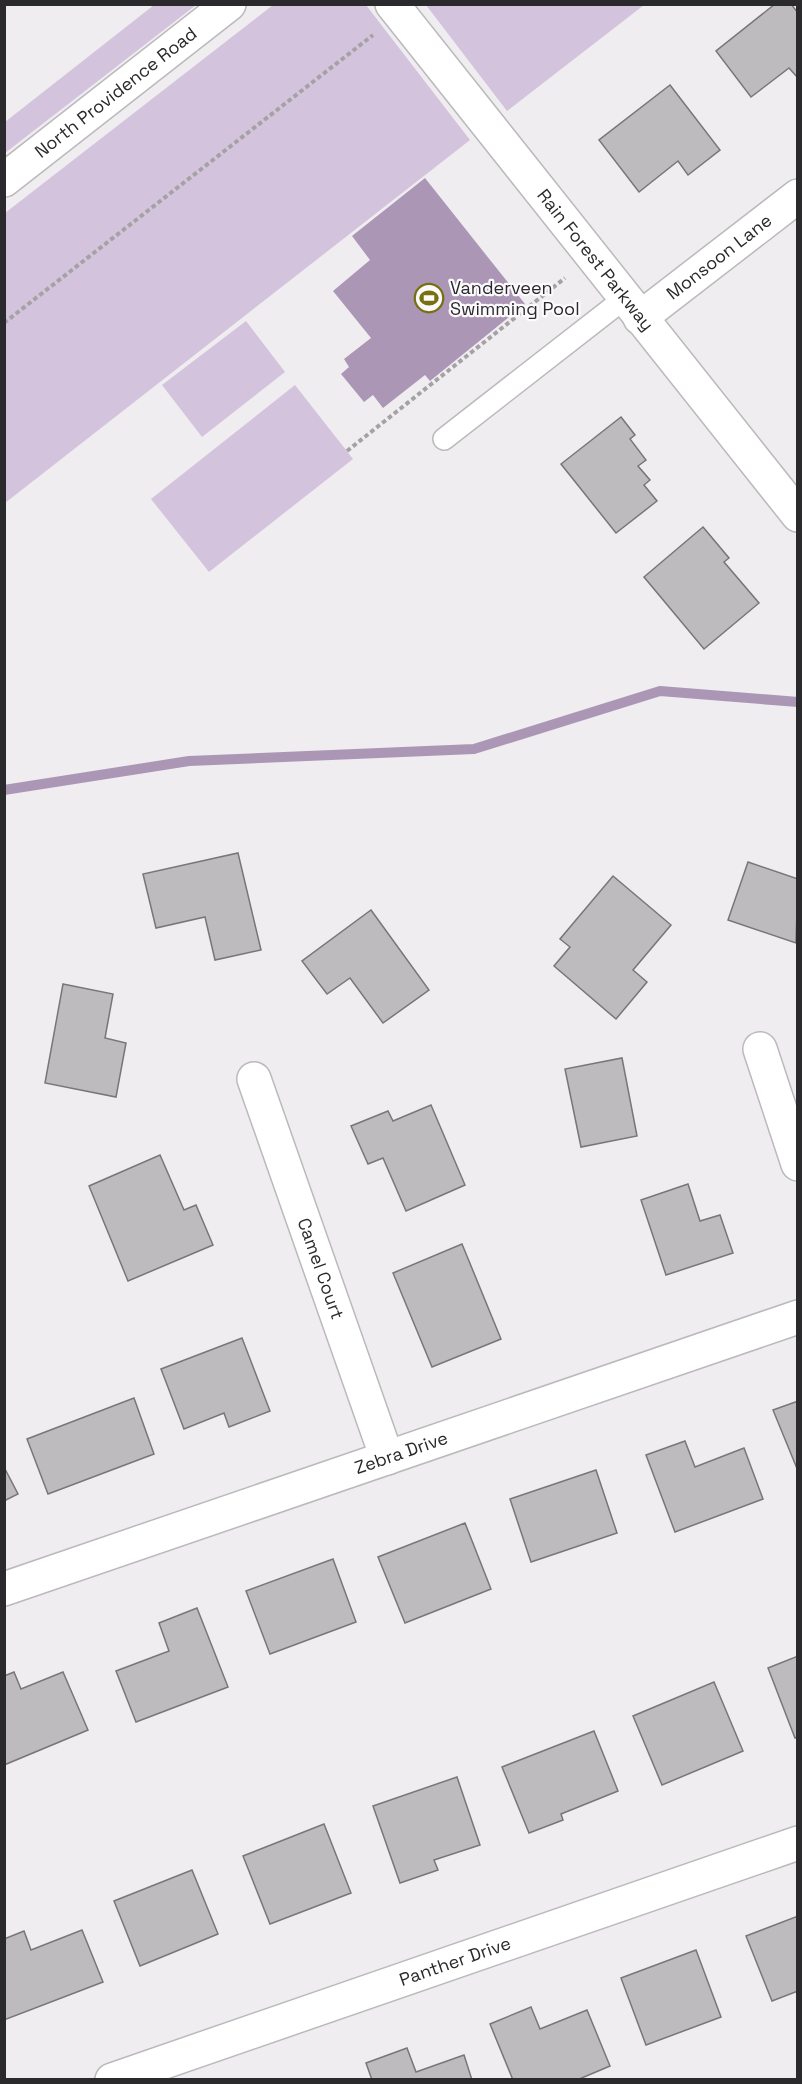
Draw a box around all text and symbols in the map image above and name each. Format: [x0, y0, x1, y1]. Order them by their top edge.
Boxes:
street label: North Providence Road [30, 22, 201, 163]
street label: Rain Forest Parkway [532, 184, 659, 335]
street label: Monsoon Lane [662, 209, 776, 304]
place label: Vanderveen Swimming Pool [450, 276, 580, 320]
sports icon: Vanderveen Swimming Pool [413, 282, 445, 314]
street label: Camel Court [293, 1215, 349, 1322]
street label: Zebra Drive [352, 1426, 451, 1479]
street label: Panther Drive [396, 1931, 514, 1991]

